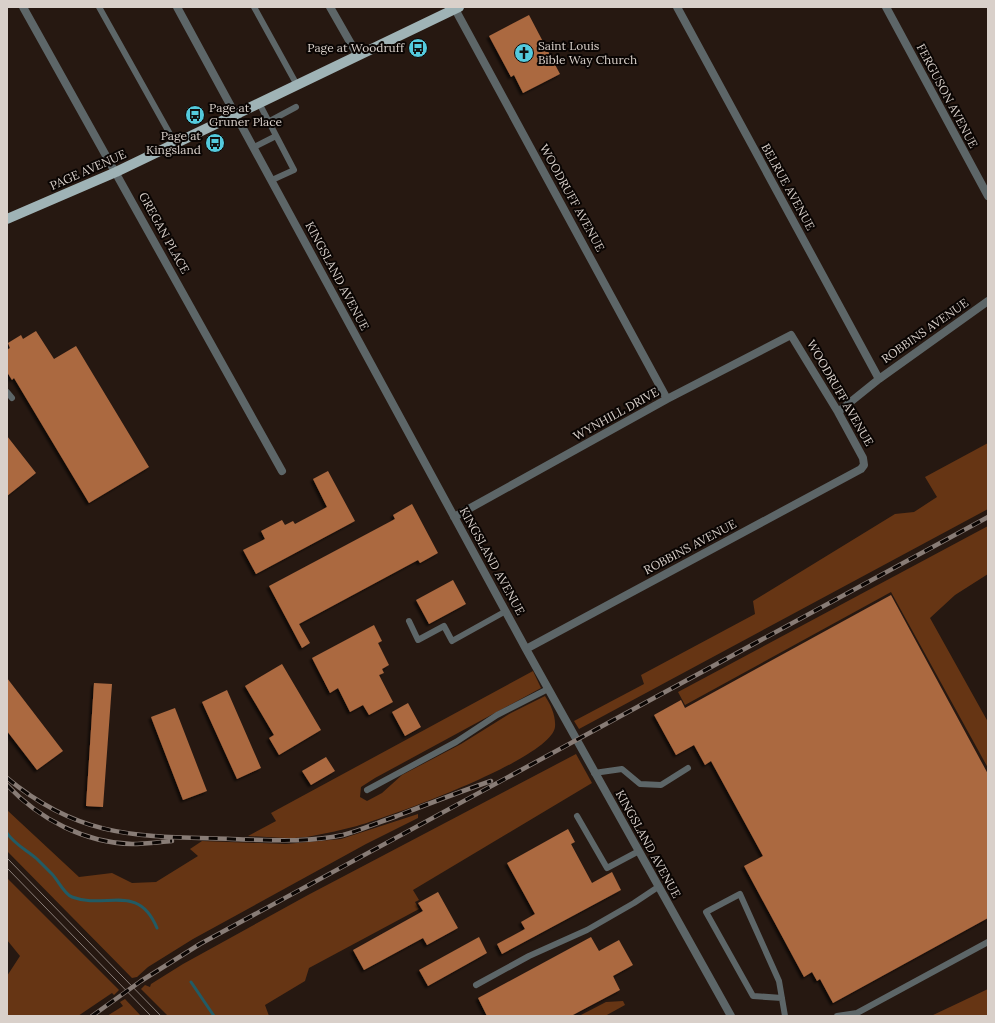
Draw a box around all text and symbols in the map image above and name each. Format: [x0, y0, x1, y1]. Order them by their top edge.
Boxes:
bus stop icon: Page at Woodruff [407, 37, 429, 59]
place label: Saint Louis Bible Way Church [538, 38, 637, 67]
place label: Page at Woodruff [307, 40, 405, 55]
street label: FERGUSON AVENUE [914, 41, 981, 151]
church icon: Saint Louis Bible Way Church [513, 42, 535, 64]
place label: Page at Gruner Place [209, 100, 283, 129]
bus stop icon: Page at Gruner Place [184, 104, 206, 126]
place label: Page at Kingsland [146, 128, 201, 157]
bus stop icon: Page at Kingsland [204, 132, 226, 154]
street label: BELRUE AVENUE [758, 141, 818, 233]
street label: WOODRUFF AVENUE [537, 142, 608, 254]
street label: PAGE AVENUE [47, 146, 128, 193]
street label: GREGAN PLACE [136, 189, 193, 276]
street label: KINGSLAND AVENUE [302, 219, 372, 333]
street label: ROBBINS AVENUE [878, 295, 971, 366]
street label: WOODRUFF AVENUE [804, 337, 877, 449]
street label: WYNHILL DRIVE [570, 384, 661, 443]
street label: KINGSLAND AVENUE [457, 504, 528, 617]
street label: ROBBINS AVENUE [641, 516, 739, 577]
street label: KINGSLAND AVENUE [613, 787, 684, 900]

